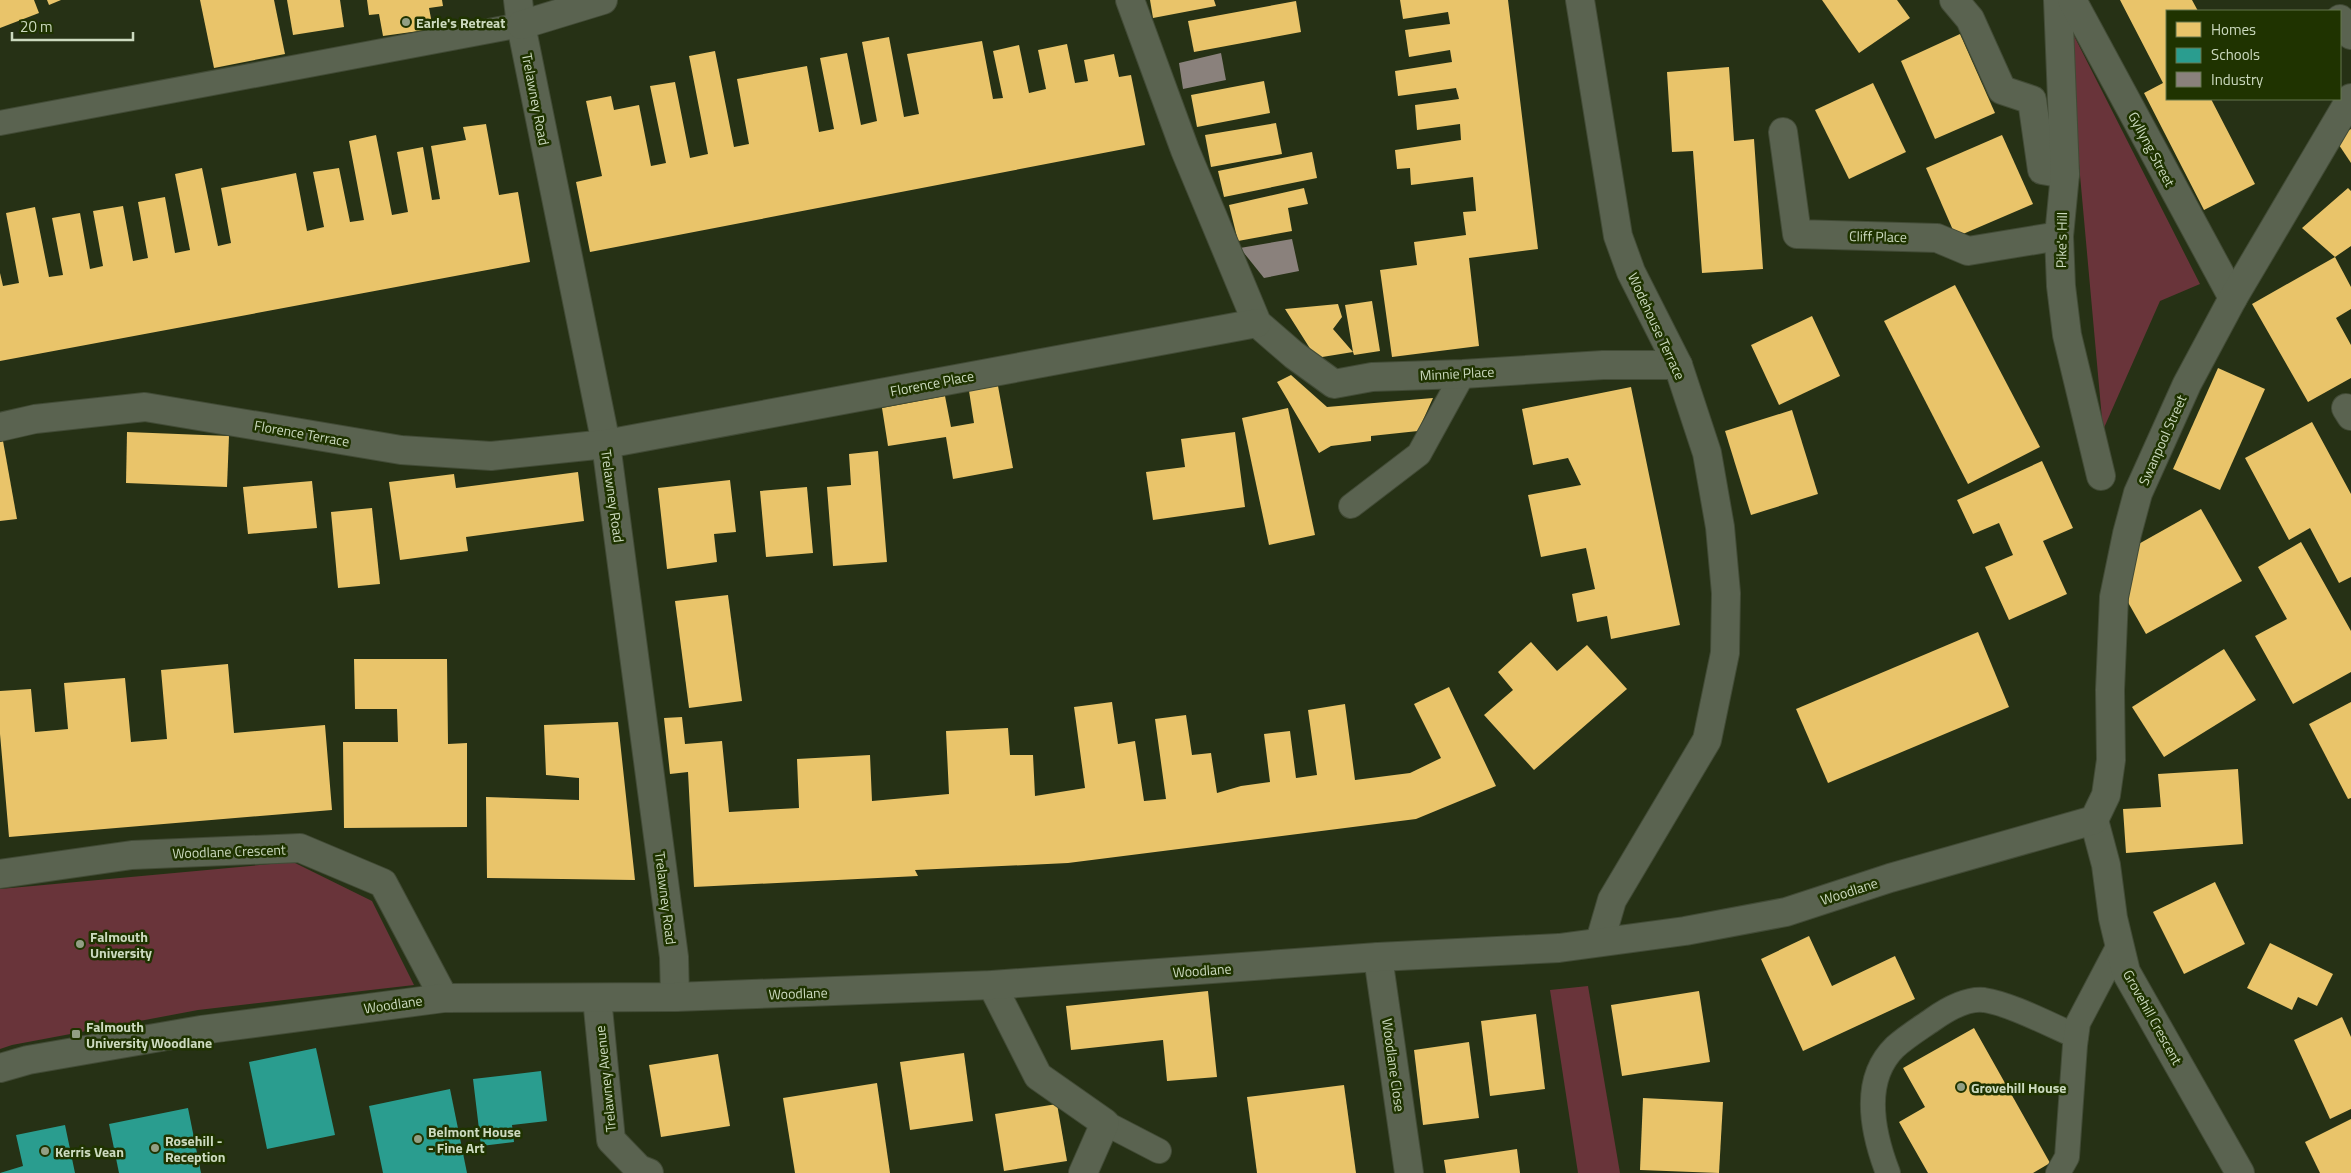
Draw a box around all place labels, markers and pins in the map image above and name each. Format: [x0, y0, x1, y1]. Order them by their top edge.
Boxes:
place label: Earle's Retreat [416, 12, 505, 33]
marker: Earle's Retreat [400, 16, 412, 28]
place label: Falmouth University [90, 926, 152, 963]
marker: Falmouth University [74, 938, 86, 950]
place label: Falmouth University Woodlane [86, 1016, 212, 1053]
marker: Falmouth University Woodlane [70, 1028, 82, 1040]
place label: Grovehill House [1971, 1077, 2066, 1098]
marker: Grovehill House [1955, 1081, 1967, 1093]
place label: Belmont House - Fine Art [428, 1121, 521, 1158]
place label: Rosehill - Reception [165, 1130, 226, 1167]
marker: Belmont House - Fine Art [412, 1133, 424, 1145]
place label: Kerris Vean [55, 1141, 124, 1162]
marker: Rosehill - Reception [149, 1142, 161, 1154]
marker: Kerris Vean [39, 1145, 51, 1157]

